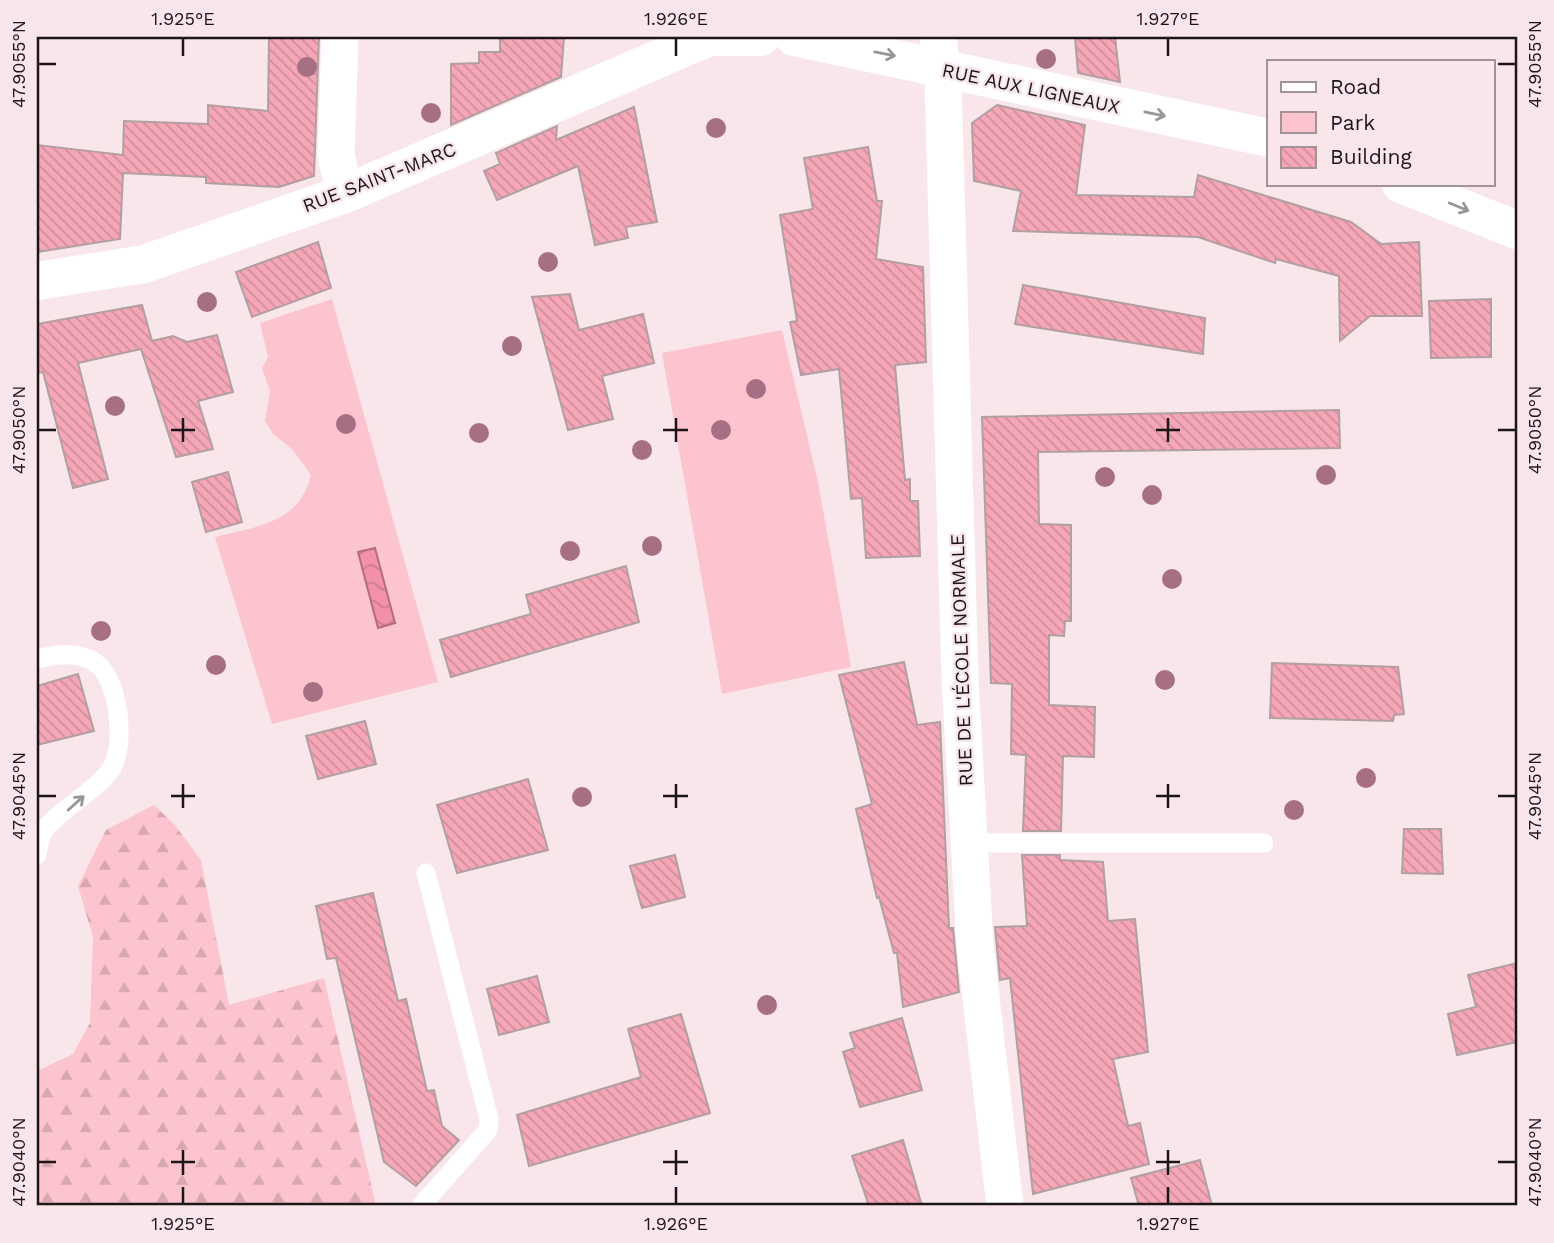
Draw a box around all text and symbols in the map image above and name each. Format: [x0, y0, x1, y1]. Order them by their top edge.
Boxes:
text: 1.925°E [151, 8, 215, 29]
text: 1.926°E [644, 8, 708, 29]
text: 1.927°E [1137, 8, 1199, 29]
text: 47.9055°N [8, 20, 29, 108]
text: 47.9055°N [1524, 20, 1545, 108]
one-way arrow [873, 48, 896, 62]
street label: RUE AUX LIGNEAUX [940, 58, 1122, 119]
legend [1267, 60, 1494, 186]
text: Road [1330, 74, 1381, 99]
one-way arrow [1143, 108, 1166, 122]
text: Park [1330, 110, 1375, 135]
street label: RUE SAINT-MARC [299, 138, 459, 217]
text: Building [1330, 144, 1412, 169]
one-way arrow [1448, 202, 1469, 215]
text: 47.9050°N [8, 386, 29, 474]
text: 47.9050°N [1524, 386, 1545, 474]
street label: RUE DE L'ÉCOLE NORMALE [946, 533, 977, 787]
text: 47.9045°N [8, 752, 29, 840]
text: 47.9045°N [1524, 752, 1545, 840]
one-way arrow [67, 794, 84, 811]
text: 47.9040°N [8, 1117, 29, 1207]
text: 47.9040°N [1524, 1117, 1545, 1207]
text: 1.925°E [151, 1213, 215, 1234]
text: 1.926°E [644, 1213, 708, 1234]
text: 1.927°E [1137, 1213, 1199, 1234]

